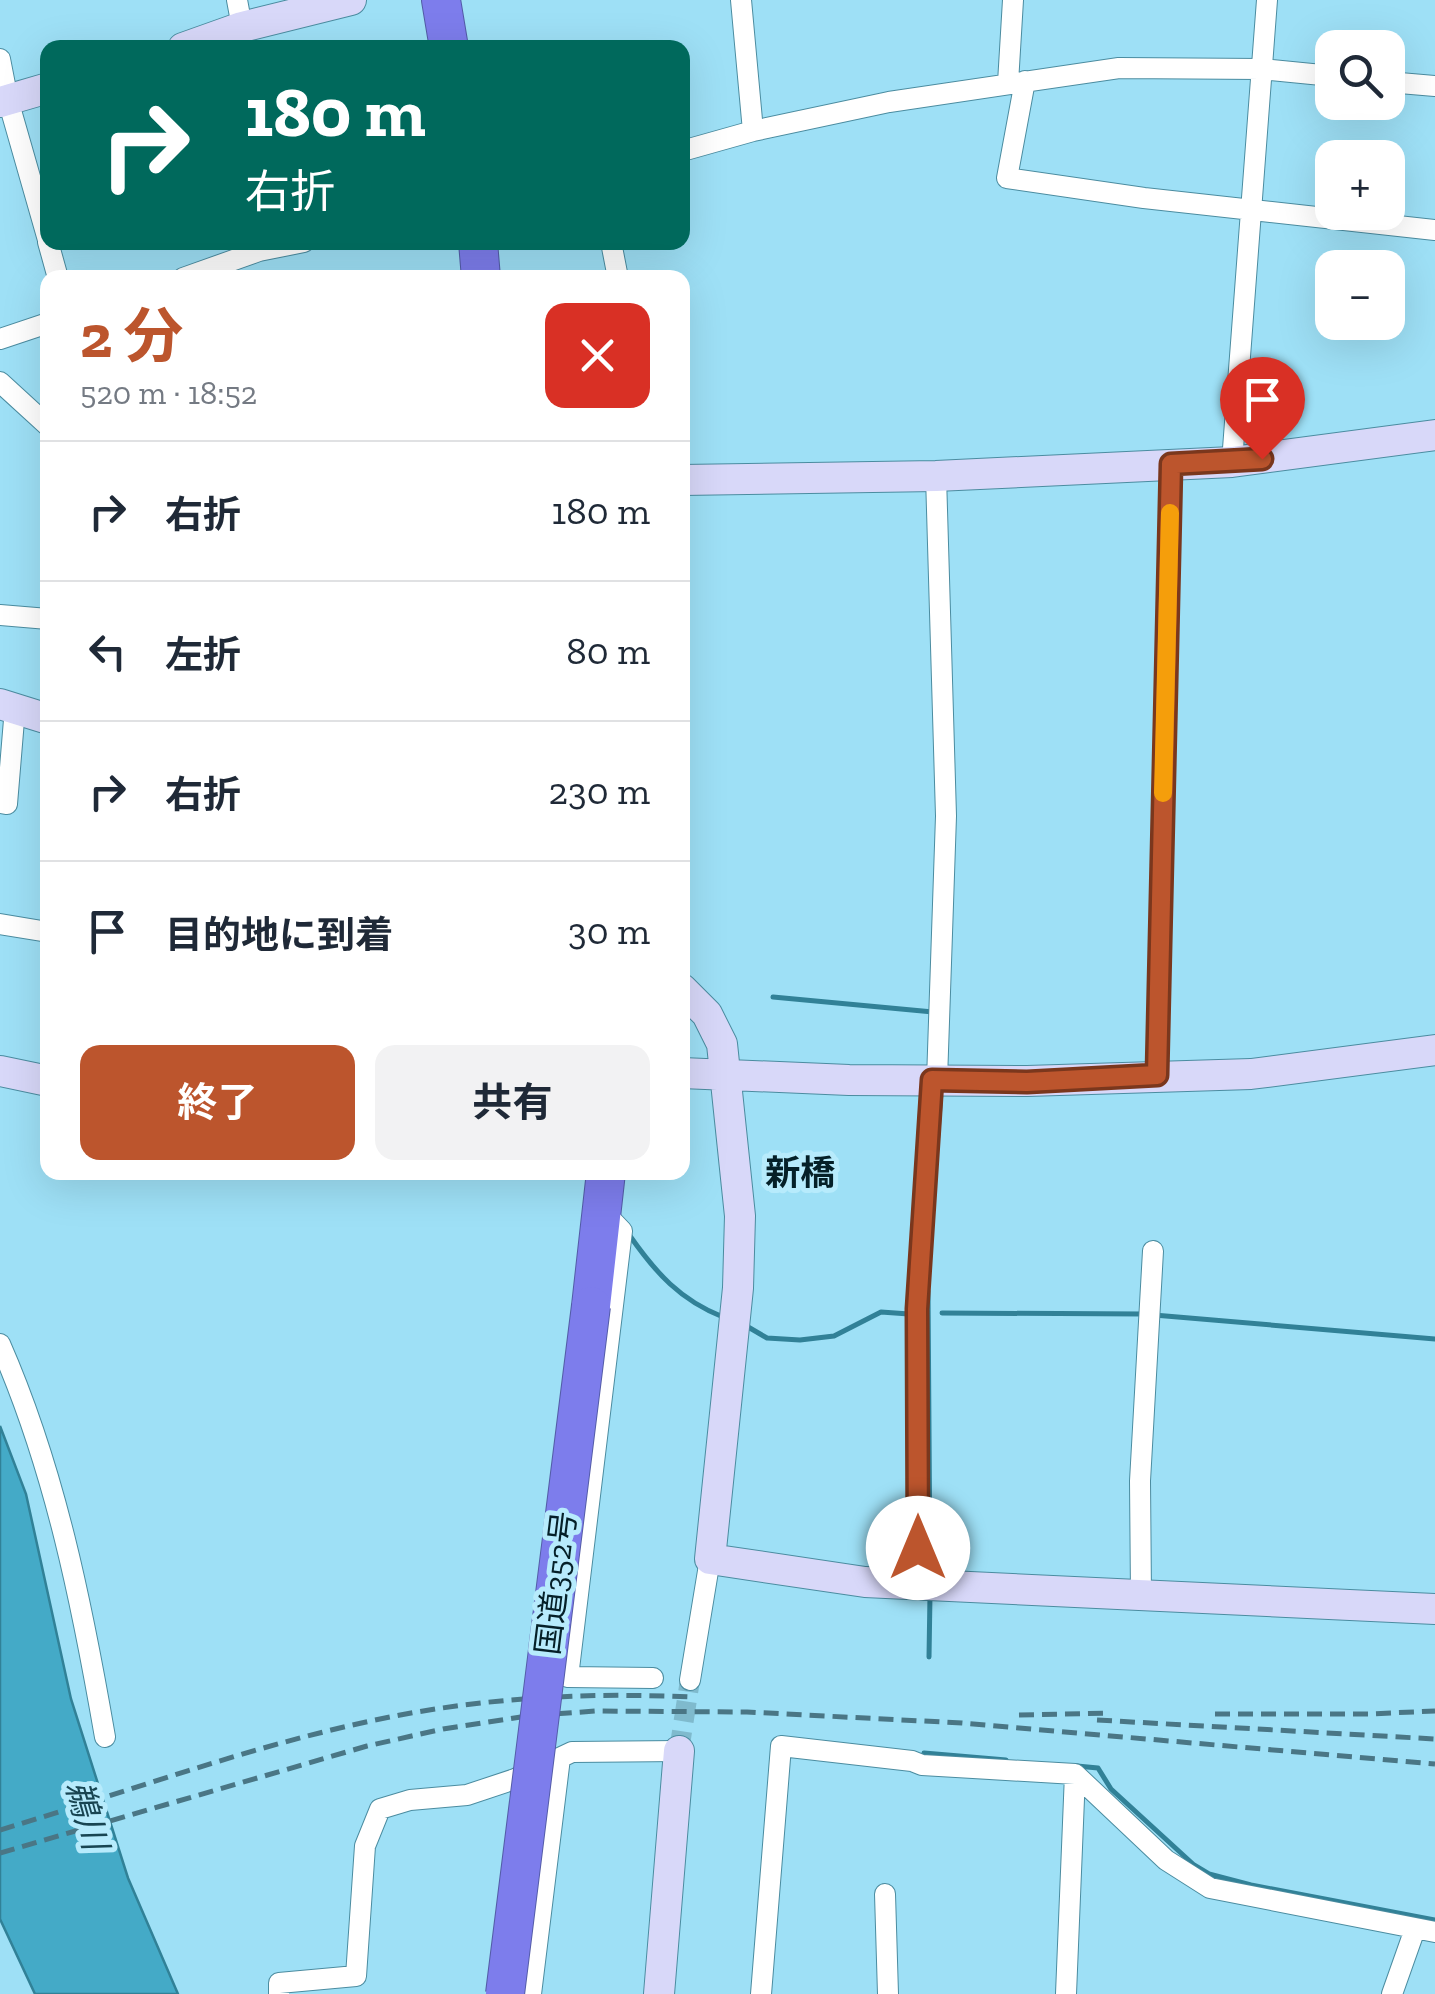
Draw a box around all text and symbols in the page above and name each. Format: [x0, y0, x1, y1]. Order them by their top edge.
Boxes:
map controls [1315, 30, 1405, 340]
button: search [1315, 30, 1405, 120]
text: 180 m [245, 70, 426, 154]
icon: right [80, 80, 210, 210]
button: + [1315, 140, 1405, 230]
text: 右折 [245, 165, 335, 219]
button: − [1315, 250, 1405, 340]
text: 2 分 [80, 300, 183, 372]
button: close [545, 303, 650, 408]
pin [1220, 357, 1305, 460]
icon: arrive [1235, 372, 1290, 427]
text: 520 m · 18:52 [80, 374, 257, 412]
icon: right [80, 484, 135, 539]
text: 180 m [552, 488, 650, 534]
text: 右折 [165, 492, 241, 538]
icon: left [80, 624, 135, 679]
text: 80 m [566, 628, 650, 674]
text: 左折 [165, 632, 241, 678]
icon: right [80, 764, 135, 819]
text: 230 m [549, 768, 650, 814]
text: 右折 [165, 772, 241, 818]
icon: arrive [80, 904, 135, 959]
text: 30 m [568, 908, 650, 954]
text: 目的地に到着 [165, 912, 393, 958]
button: 終了 [80, 1045, 355, 1160]
button: 共有 [375, 1045, 650, 1160]
district label: 新橋 [765, 1152, 835, 1194]
position arrow [866, 1496, 970, 1600]
street label: 国道352号 [528, 1509, 584, 1657]
water label: 鵜川 [57, 1776, 118, 1858]

